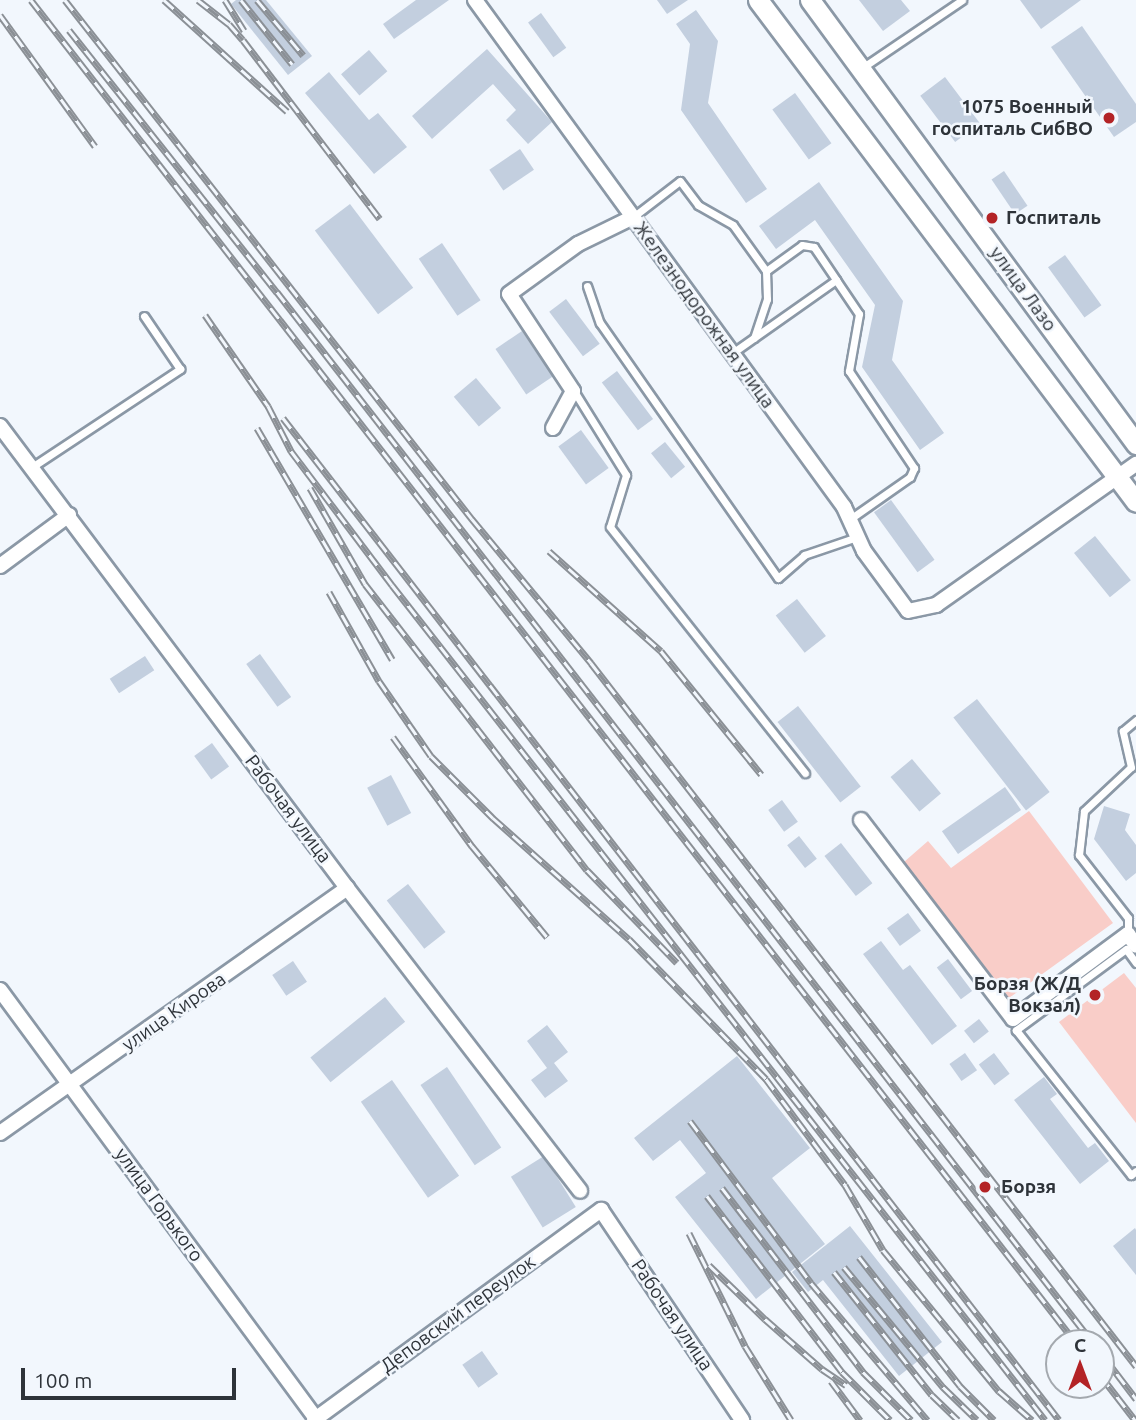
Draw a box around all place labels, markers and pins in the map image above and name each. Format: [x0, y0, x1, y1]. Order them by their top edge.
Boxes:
place label: 1075 Военный госпиталь СибВО [932, 96, 1093, 140]
marker: 1075 Военный госпиталь СибВО [1099, 108, 1119, 128]
place label: Госпиталь [1006, 207, 1101, 229]
marker: Госпиталь [984, 210, 1000, 226]
place label: Борзя (Ж/Д Вокзал) [974, 973, 1081, 1017]
marker: Борзя (Ж/Д Вокзал) [1087, 987, 1103, 1003]
place label: Борзя [1001, 1176, 1056, 1198]
marker: Борзя [975, 1177, 995, 1197]

